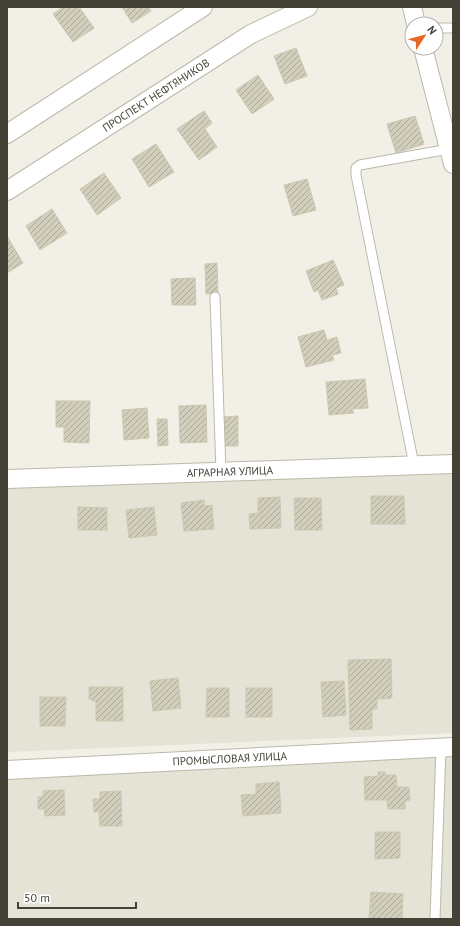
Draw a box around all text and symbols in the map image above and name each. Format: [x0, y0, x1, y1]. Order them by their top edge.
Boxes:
north arrow [404, 16, 444, 56]
text: N [424, 23, 440, 37]
street label: ПРОСПЕКТ НЕФТЯНИКОВ [100, 56, 212, 135]
street label: АГРАРНАЯ УЛИЦА [187, 463, 274, 480]
street label: ПРОМЫСЛОВАЯ УЛИЦА [172, 749, 288, 768]
scale bar [18, 884, 136, 910]
text: 50 m [24, 890, 50, 905]

